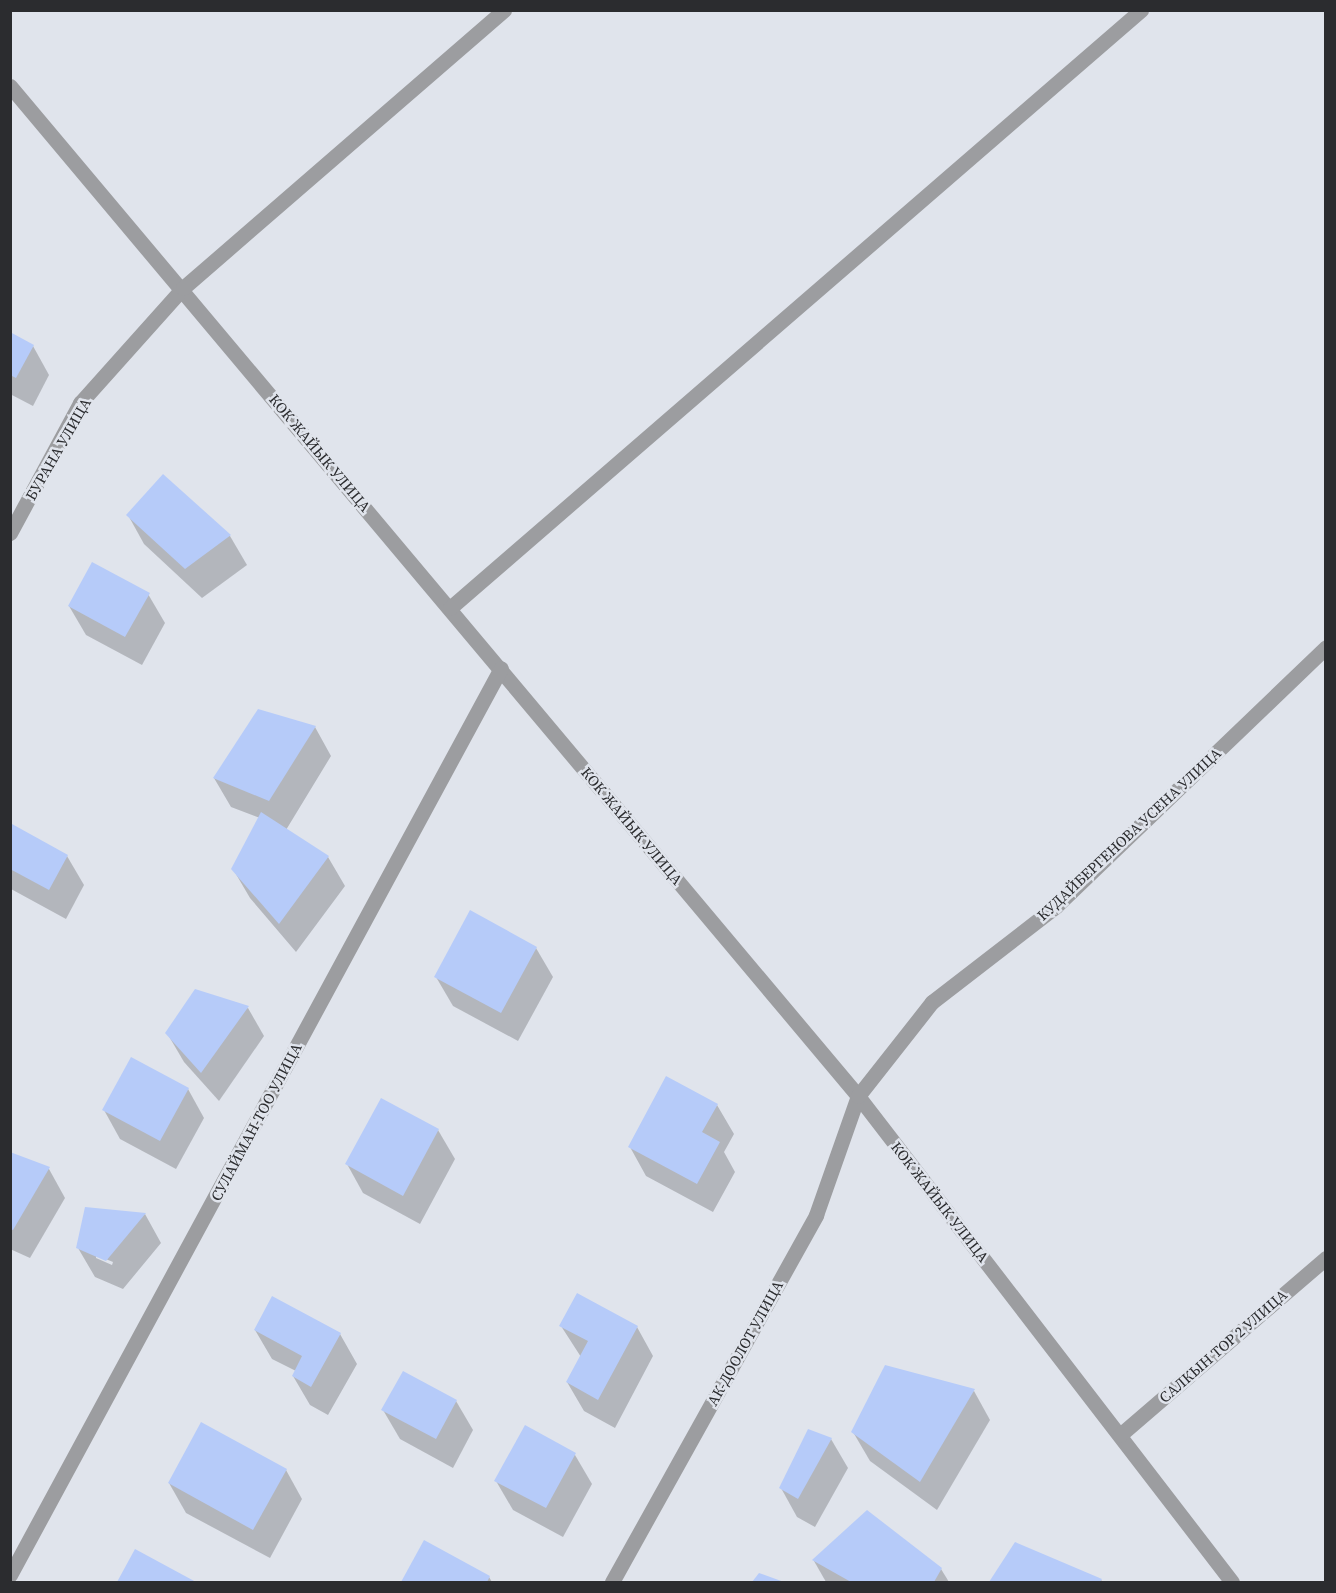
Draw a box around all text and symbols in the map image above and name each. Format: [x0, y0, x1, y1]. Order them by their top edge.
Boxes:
street label: КОК ЖАЙЫК УЛИЦА [266, 390, 374, 516]
street label: БУРАНА УЛИЦА [22, 395, 94, 503]
street label: КУДАЙБЕРГЕНОВА УСЕНА УЛИЦА [1033, 744, 1225, 924]
street label: КОК ЖАЙЫК УЛИЦА [578, 763, 686, 889]
street label: СУЛАЙМАН-ТОО УЛИЦА [207, 1040, 305, 1204]
street label: КОК ЖАЙЫК УЛИЦА [887, 1138, 993, 1266]
street label: АК-ДООЛОТ УЛИЦА [703, 1277, 787, 1409]
street label: САЛКЫН ТОР 2 УЛИЦА [1155, 1285, 1291, 1407]

